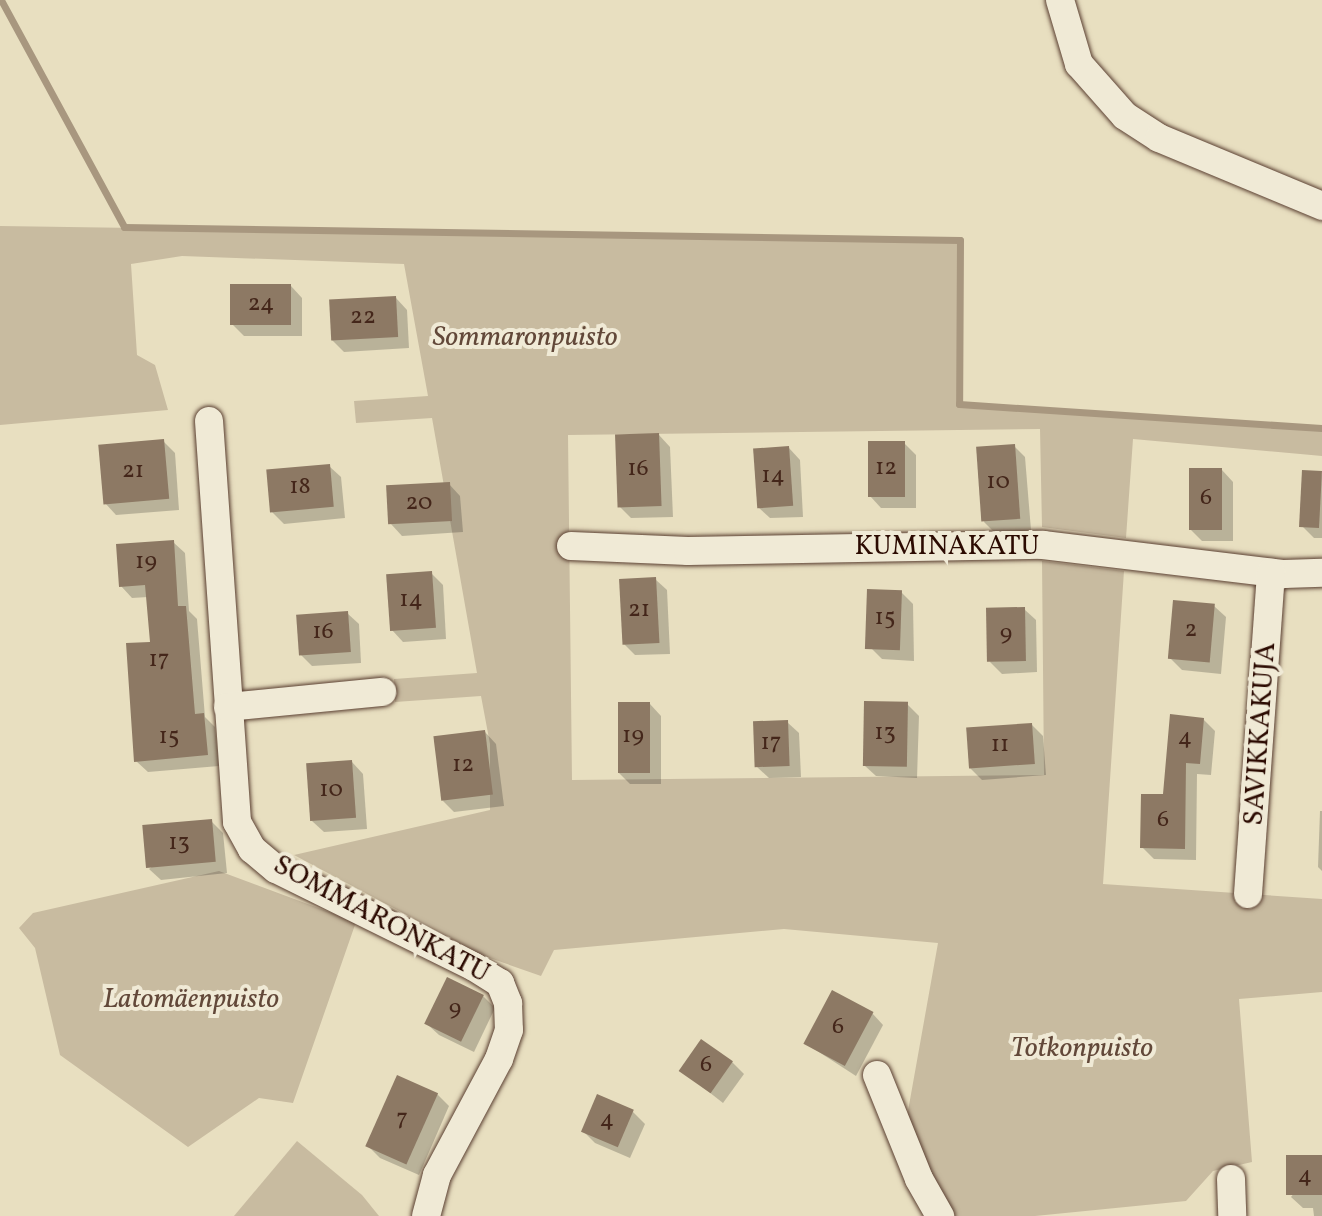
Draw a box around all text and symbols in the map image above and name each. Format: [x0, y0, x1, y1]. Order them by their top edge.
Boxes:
house number: 24 [248, 291, 274, 319]
house number: 22 [350, 304, 376, 332]
park label: Sommaronpuisto [432, 321, 618, 355]
house number: 12 [875, 455, 897, 483]
house number: 16 [627, 456, 649, 484]
house number: 21 [122, 458, 144, 486]
house number: 14 [761, 463, 785, 491]
house number: 10 [986, 469, 1010, 497]
house number: 18 [289, 474, 311, 502]
house number: 6 [1200, 485, 1212, 513]
house number: 20 [405, 490, 433, 518]
street label: KUMINAKATU [855, 530, 1039, 564]
house number: 19 [135, 549, 157, 577]
house number: 14 [399, 587, 423, 615]
house number: 21 [628, 597, 650, 625]
house number: 15 [875, 605, 895, 633]
house number: 2 [1185, 617, 1197, 645]
house number: 16 [312, 619, 334, 647]
house number: 9 [1000, 621, 1012, 649]
street label: SAVIKKAKUJA [1238, 641, 1284, 827]
house number: 17 [149, 647, 169, 675]
house number: 13 [874, 720, 896, 748]
house number: 19 [622, 723, 644, 751]
house number: 15 [159, 724, 179, 752]
house number: 4 [1178, 725, 1192, 753]
house number: 17 [761, 730, 781, 758]
house number: 11 [991, 732, 1009, 760]
house number: 12 [452, 752, 474, 780]
house number: 10 [319, 777, 343, 805]
house number: 6 [1157, 807, 1169, 835]
house number: 13 [168, 830, 190, 858]
street label: SOMMARONKATU [267, 849, 495, 991]
park label: Latomäenpuisto [103, 983, 279, 1017]
house number: 9 [449, 996, 461, 1024]
house number: 6 [832, 1014, 844, 1042]
park label: Totkonpuisto [1011, 1032, 1153, 1066]
house number: 6 [700, 1052, 712, 1080]
house number: 7 [396, 1106, 408, 1134]
house number: 4 [600, 1107, 614, 1135]
house number: 4 [1298, 1163, 1312, 1191]

